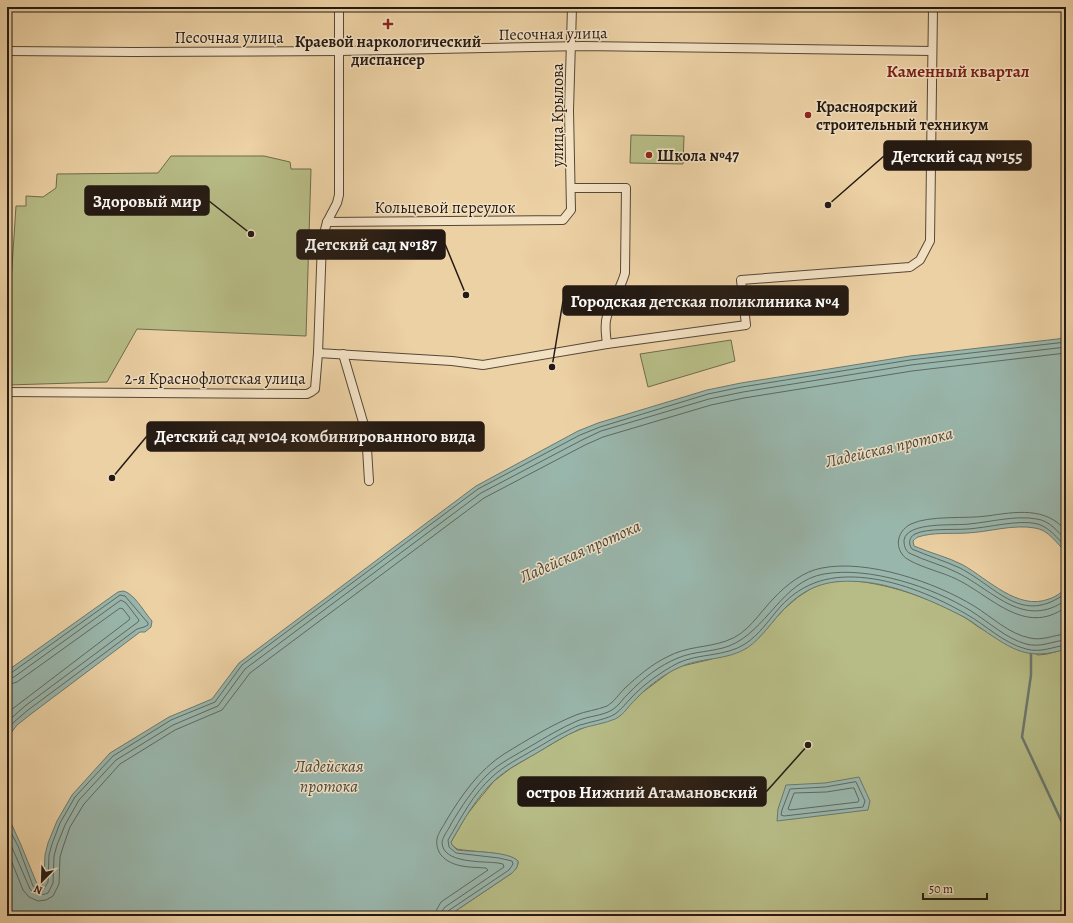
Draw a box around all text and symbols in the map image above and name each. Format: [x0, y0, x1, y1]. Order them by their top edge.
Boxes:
marker: Краевой наркологический диспансер [382, 18, 394, 30]
street label: Песочная улица [498, 22, 608, 46]
street label: Песочная улица [174, 27, 284, 49]
place label: Краевой наркологический диспансер [295, 31, 481, 71]
district label: Каменный квартал [887, 60, 1030, 83]
street label: улица Крылова [547, 62, 569, 168]
place label: Красноярский строительный техникум [816, 96, 989, 136]
marker: Красноярский строительный техникум [803, 110, 813, 120]
callout: Детский сад №155 [884, 141, 1031, 170]
place label: Школа №47 [657, 145, 739, 167]
text: Детский сад №155 [891, 145, 1023, 168]
marker: Школа №47 [644, 150, 654, 160]
callout: Здоровый мир [85, 186, 209, 215]
text: Здоровый мир [93, 190, 201, 213]
street label: Кольцевой переулок [375, 197, 515, 219]
callout: Детский сад №187 [297, 230, 445, 259]
text: Детский сад №187 [305, 233, 438, 256]
callout: Городская детская поликлиника №4 [563, 286, 848, 315]
text: Городская детская поликлиника №4 [571, 290, 839, 313]
street label: 2-я Краснофлотская улица [124, 368, 306, 390]
callout: Детский сад №104 комбинированного вида [147, 422, 484, 451]
water label: Ладейская протока [822, 422, 955, 474]
text: Детский сад №104 комбинированного вида [154, 425, 476, 448]
water label: Ладейская протока [515, 514, 645, 589]
water label: Ладейская протока [293, 755, 364, 798]
callout: остров Нижний Атамановский [518, 777, 766, 806]
text: остров Нижний Атамановский [526, 781, 758, 804]
north arrow [22, 861, 62, 901]
scale bar [923, 875, 987, 901]
text: N [32, 881, 45, 898]
text: 50 m [929, 881, 953, 897]

